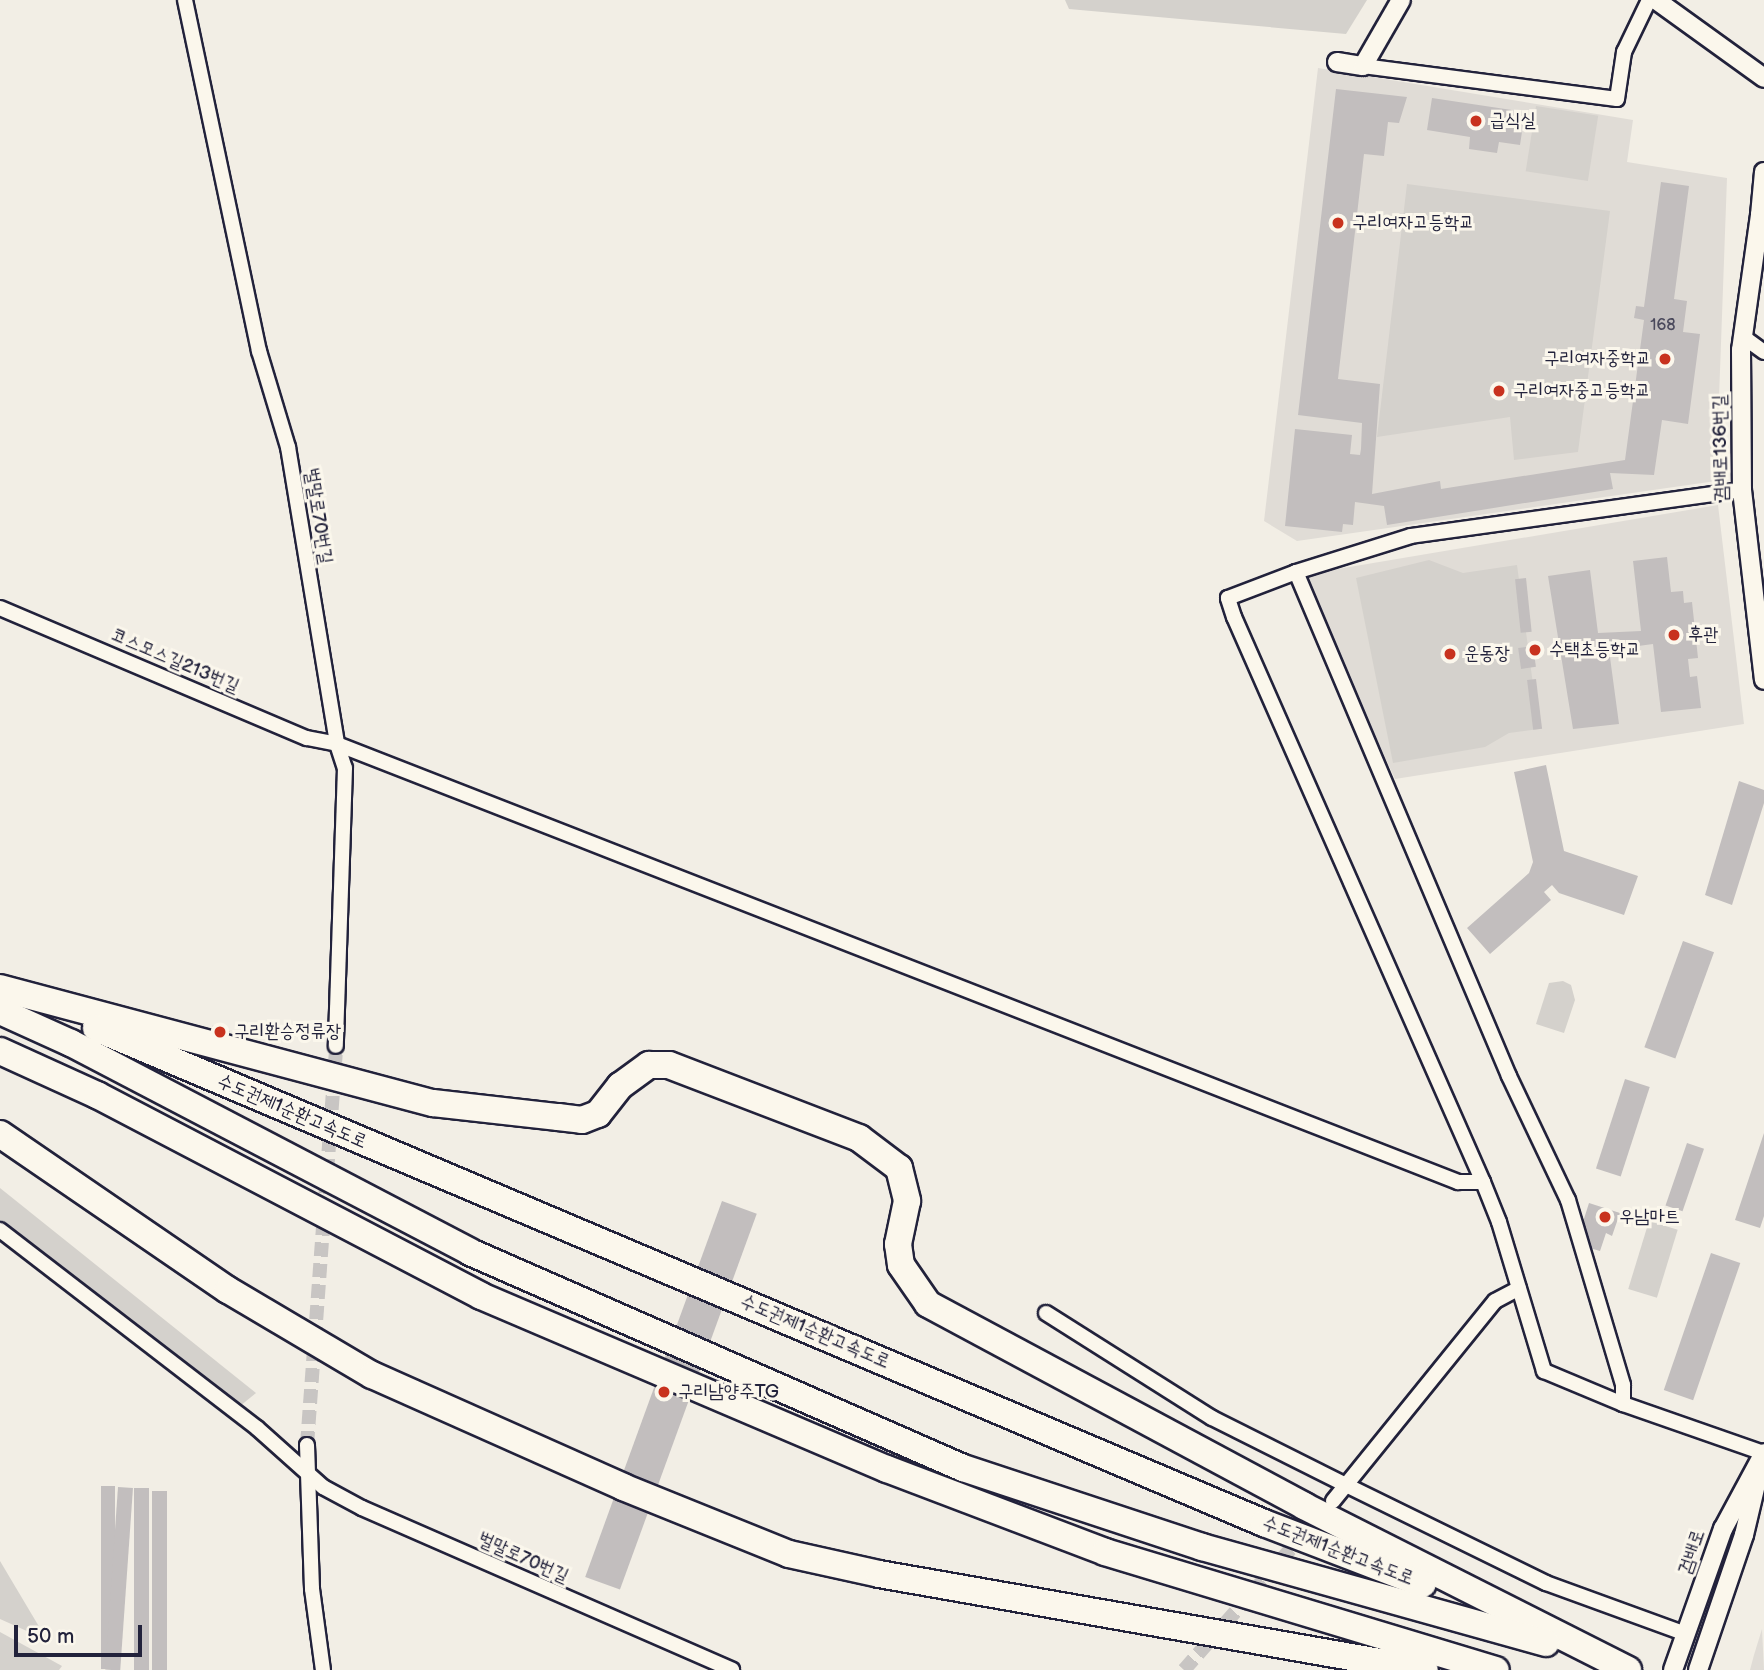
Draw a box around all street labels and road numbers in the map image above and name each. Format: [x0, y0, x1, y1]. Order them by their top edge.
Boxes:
street label: 겸배로136번길 [1709, 394, 1733, 502]
street label: 벌말로70번길 [299, 466, 337, 566]
street label: 코스모스길213번길 [107, 624, 243, 698]
street label: 수도권제1순환고속도로 [214, 1070, 370, 1154]
street label: 수도권제1순환고속도로 [737, 1290, 893, 1374]
street label: 수도권제1순환고속도로 [1259, 1512, 1417, 1590]
street label: 검배로 [1674, 1527, 1710, 1577]
street label: 벌말로70번길 [474, 1528, 572, 1588]

